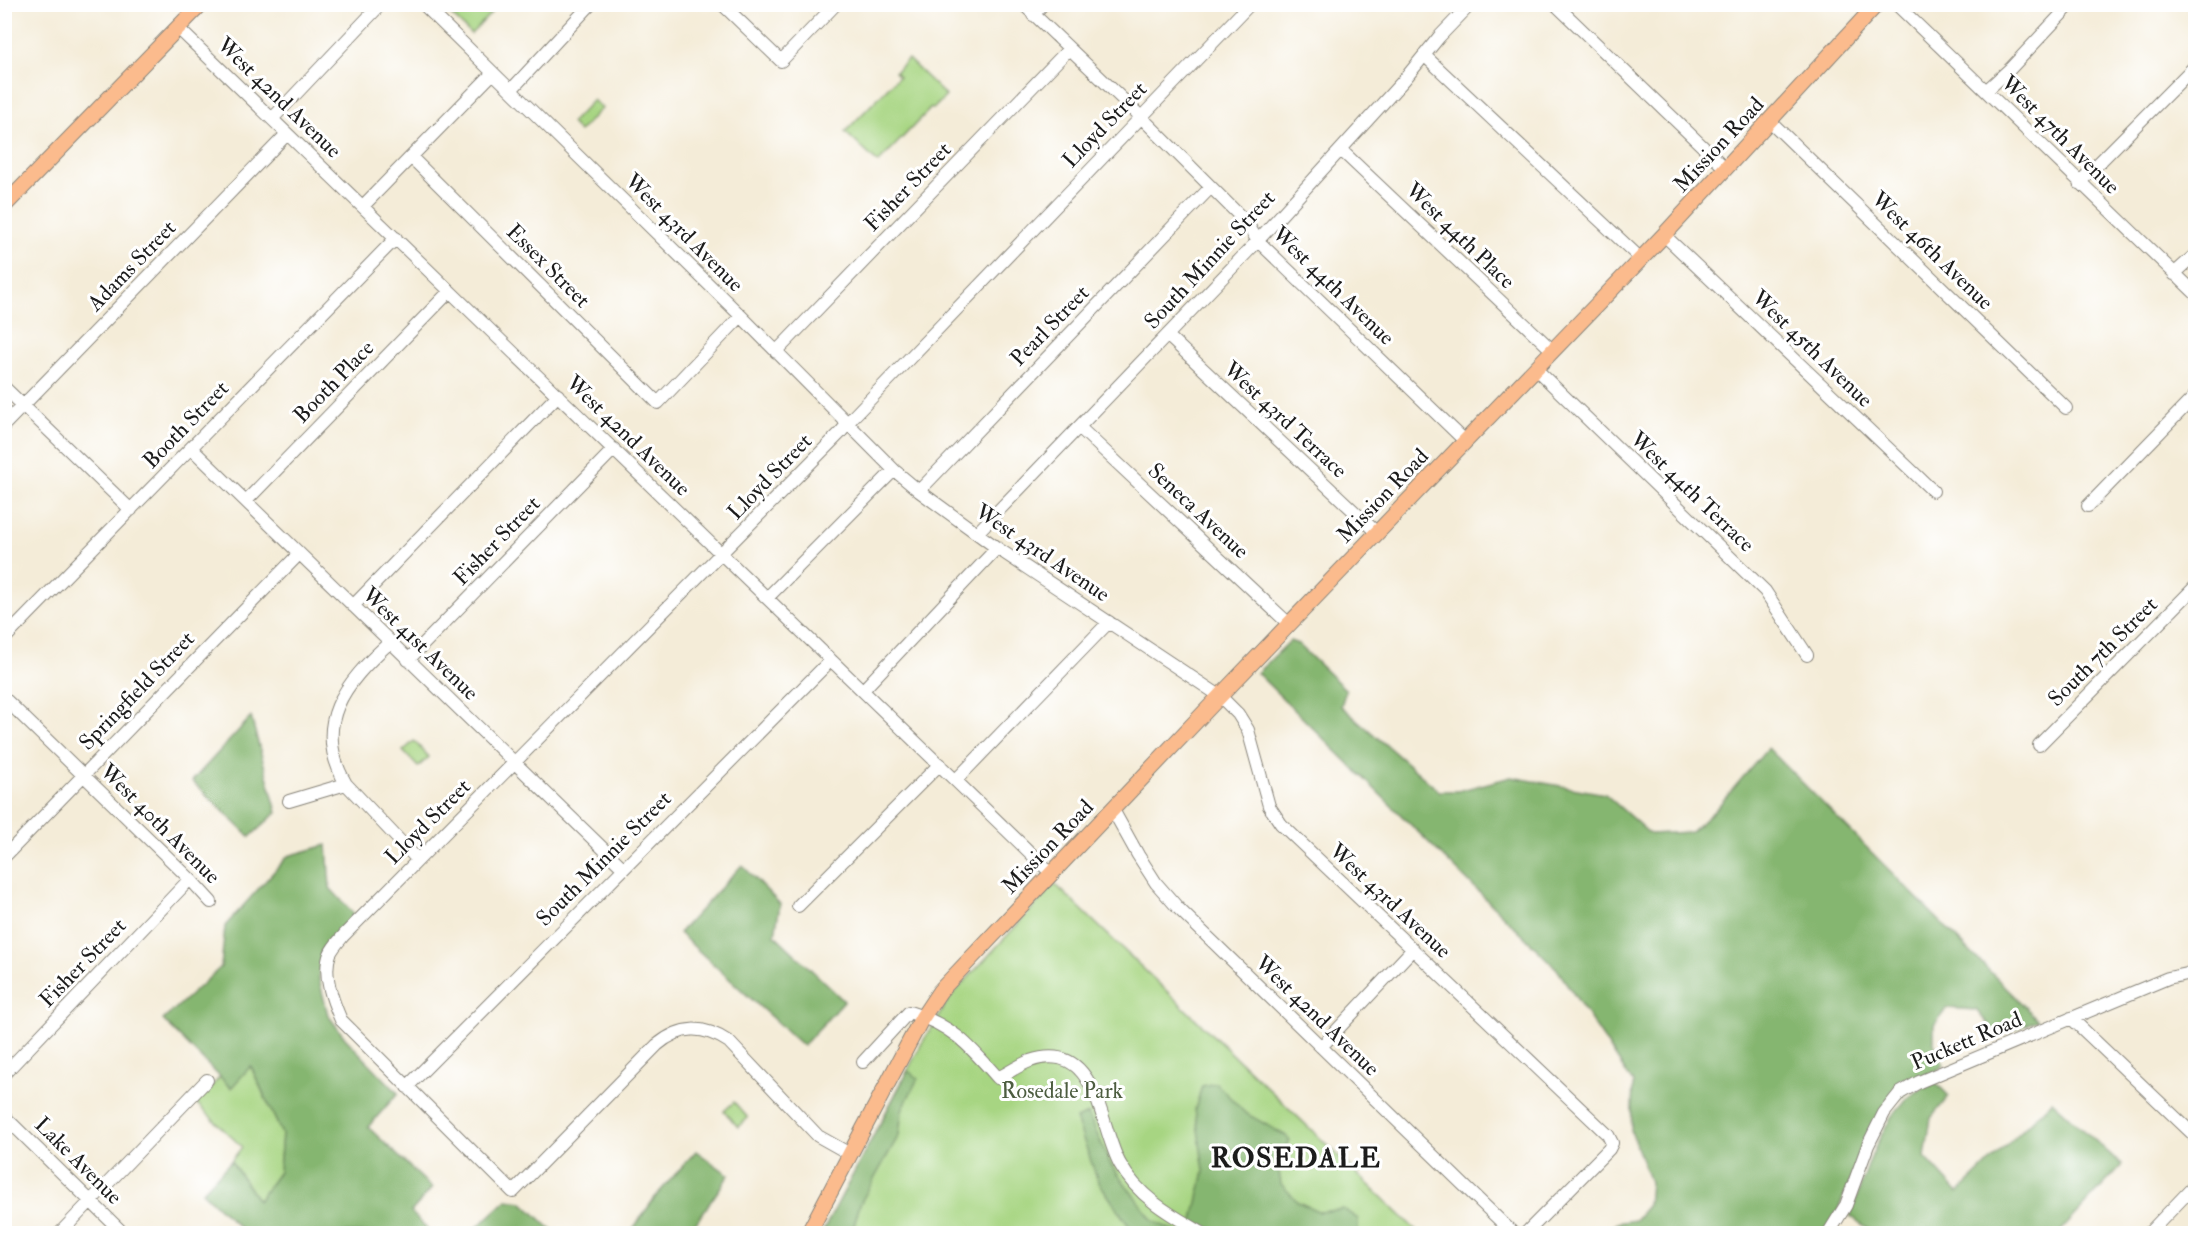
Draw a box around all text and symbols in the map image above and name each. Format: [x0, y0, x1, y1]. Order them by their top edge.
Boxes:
street label: West 42nd Avenue [210, 31, 347, 164]
street label: West 47th Avenue [1994, 68, 2126, 200]
street label: Lloyd Street [1056, 75, 1153, 174]
street label: Mission Road [1667, 91, 1770, 198]
street label: Fisher Street [858, 136, 957, 237]
street label: West 43rd Avenue [618, 167, 750, 298]
street label: West 44th Place [1399, 176, 1521, 295]
street label: South Minnie Street [1138, 184, 1281, 335]
street label: West 46th Avenue [1865, 185, 1999, 316]
street label: Adams Street [81, 214, 182, 318]
street label: Essex Street [500, 218, 596, 314]
street label: West 44th Avenue [1265, 220, 1400, 351]
street label: Pearl Street [1004, 279, 1095, 372]
street label: West 45th Avenue [1745, 283, 1879, 413]
street label: Booth Place [287, 334, 380, 429]
street label: West 43rd Terrace [1217, 355, 1353, 484]
street label: West 42nd Avenue [559, 369, 696, 502]
street label: Booth Street [137, 375, 235, 475]
street label: West 44th Terrace [1624, 425, 1760, 558]
street label: Lloyd Street [721, 427, 818, 526]
street label: Mission Road [1331, 443, 1435, 549]
street label: Seneca Avenue [1142, 457, 1255, 565]
street label: Fisher Street [447, 490, 546, 591]
street label: West 43rd Avenue [969, 497, 1115, 608]
street label: West 41st Avenue [355, 580, 485, 706]
street label: South 7th Street [2042, 591, 2163, 712]
street label: Springfield Street [73, 625, 201, 757]
street label: West 40th Avenue [93, 757, 226, 890]
street label: Lloyd Street [379, 773, 476, 870]
street label: South Minnie Street [530, 785, 677, 932]
street label: Mission Road [996, 794, 1100, 900]
street label: West 43rd Avenue [1323, 836, 1457, 964]
street label: Fisher Street [33, 912, 132, 1013]
street label: West 42nd Avenue [1248, 949, 1385, 1082]
street label: Puckett Road [1907, 1005, 2026, 1077]
park label: Rosedale Park [1001, 1077, 1124, 1105]
street label: Lake Avenue [29, 1111, 128, 1210]
district label: ROSEDALE [1211, 1141, 1381, 1176]

